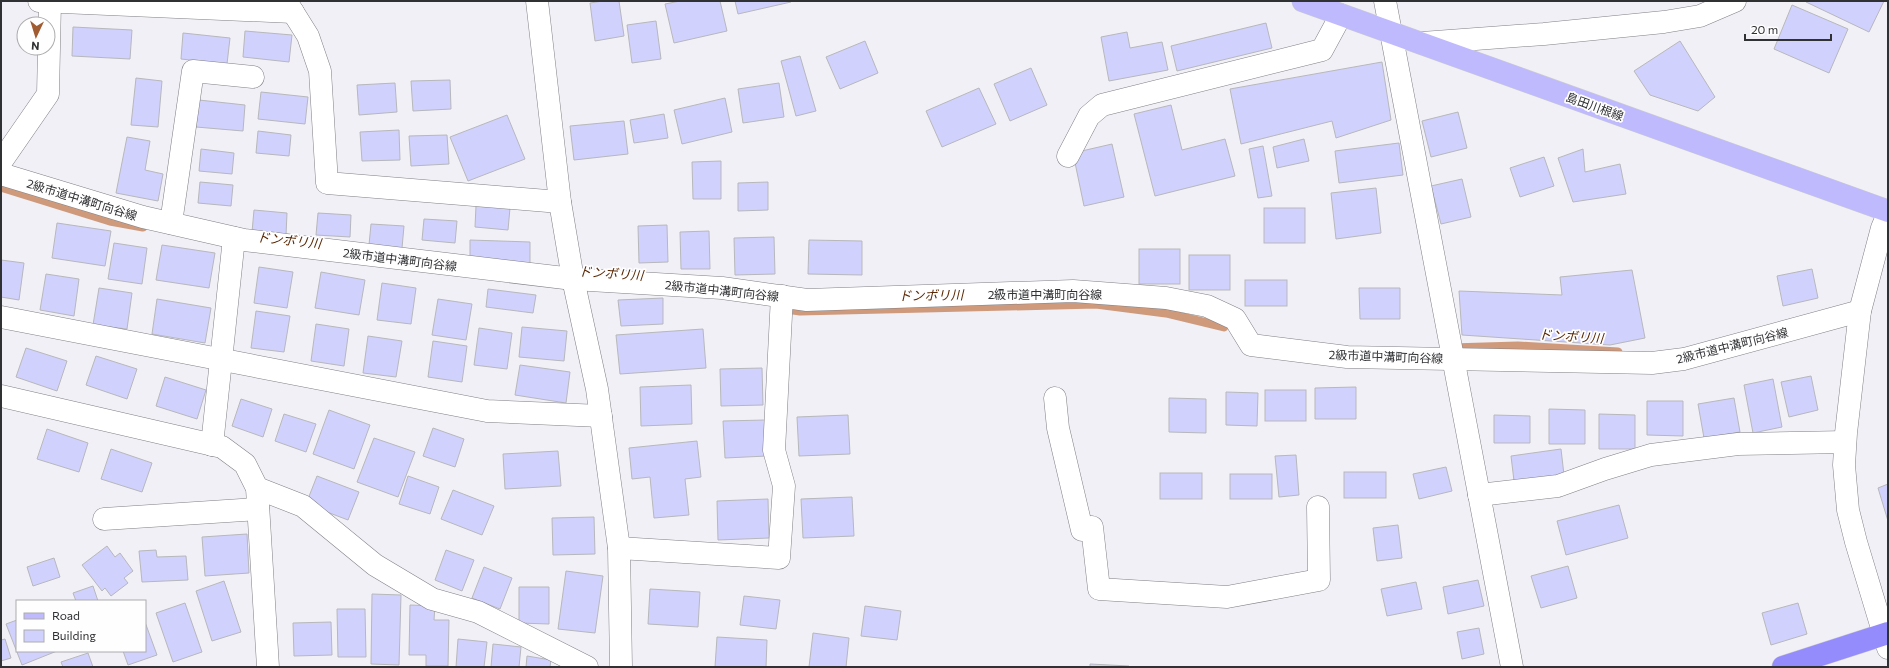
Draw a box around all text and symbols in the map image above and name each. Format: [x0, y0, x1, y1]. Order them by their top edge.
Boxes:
north arrow [16, 16, 56, 56]
scale bar [1745, 16, 1831, 42]
text: 20 m [1751, 22, 1778, 36]
text: N [31, 40, 40, 53]
street label: 島田川根線 [1564, 89, 1626, 123]
street label: 2級市道中溝町向谷線 [25, 176, 139, 222]
water label: ドンボリ川 [256, 229, 324, 252]
street label: 2級市道中溝町向谷線 [342, 245, 458, 273]
water label: ドンボリ川 [578, 263, 646, 283]
street label: 2級市道中溝町向谷線 [664, 277, 780, 303]
water label: ドンボリ川 [898, 286, 966, 304]
street label: 2級市道中溝町向谷線 [988, 287, 1102, 301]
street label: 2級市道中溝町向谷線 [1675, 324, 1789, 366]
water label: ドンボリ川 [1538, 326, 1606, 346]
street label: 2級市道中溝町向谷線 [1328, 347, 1444, 365]
legend [16, 600, 146, 652]
text: Road [52, 608, 80, 622]
text: Building [52, 628, 96, 642]

